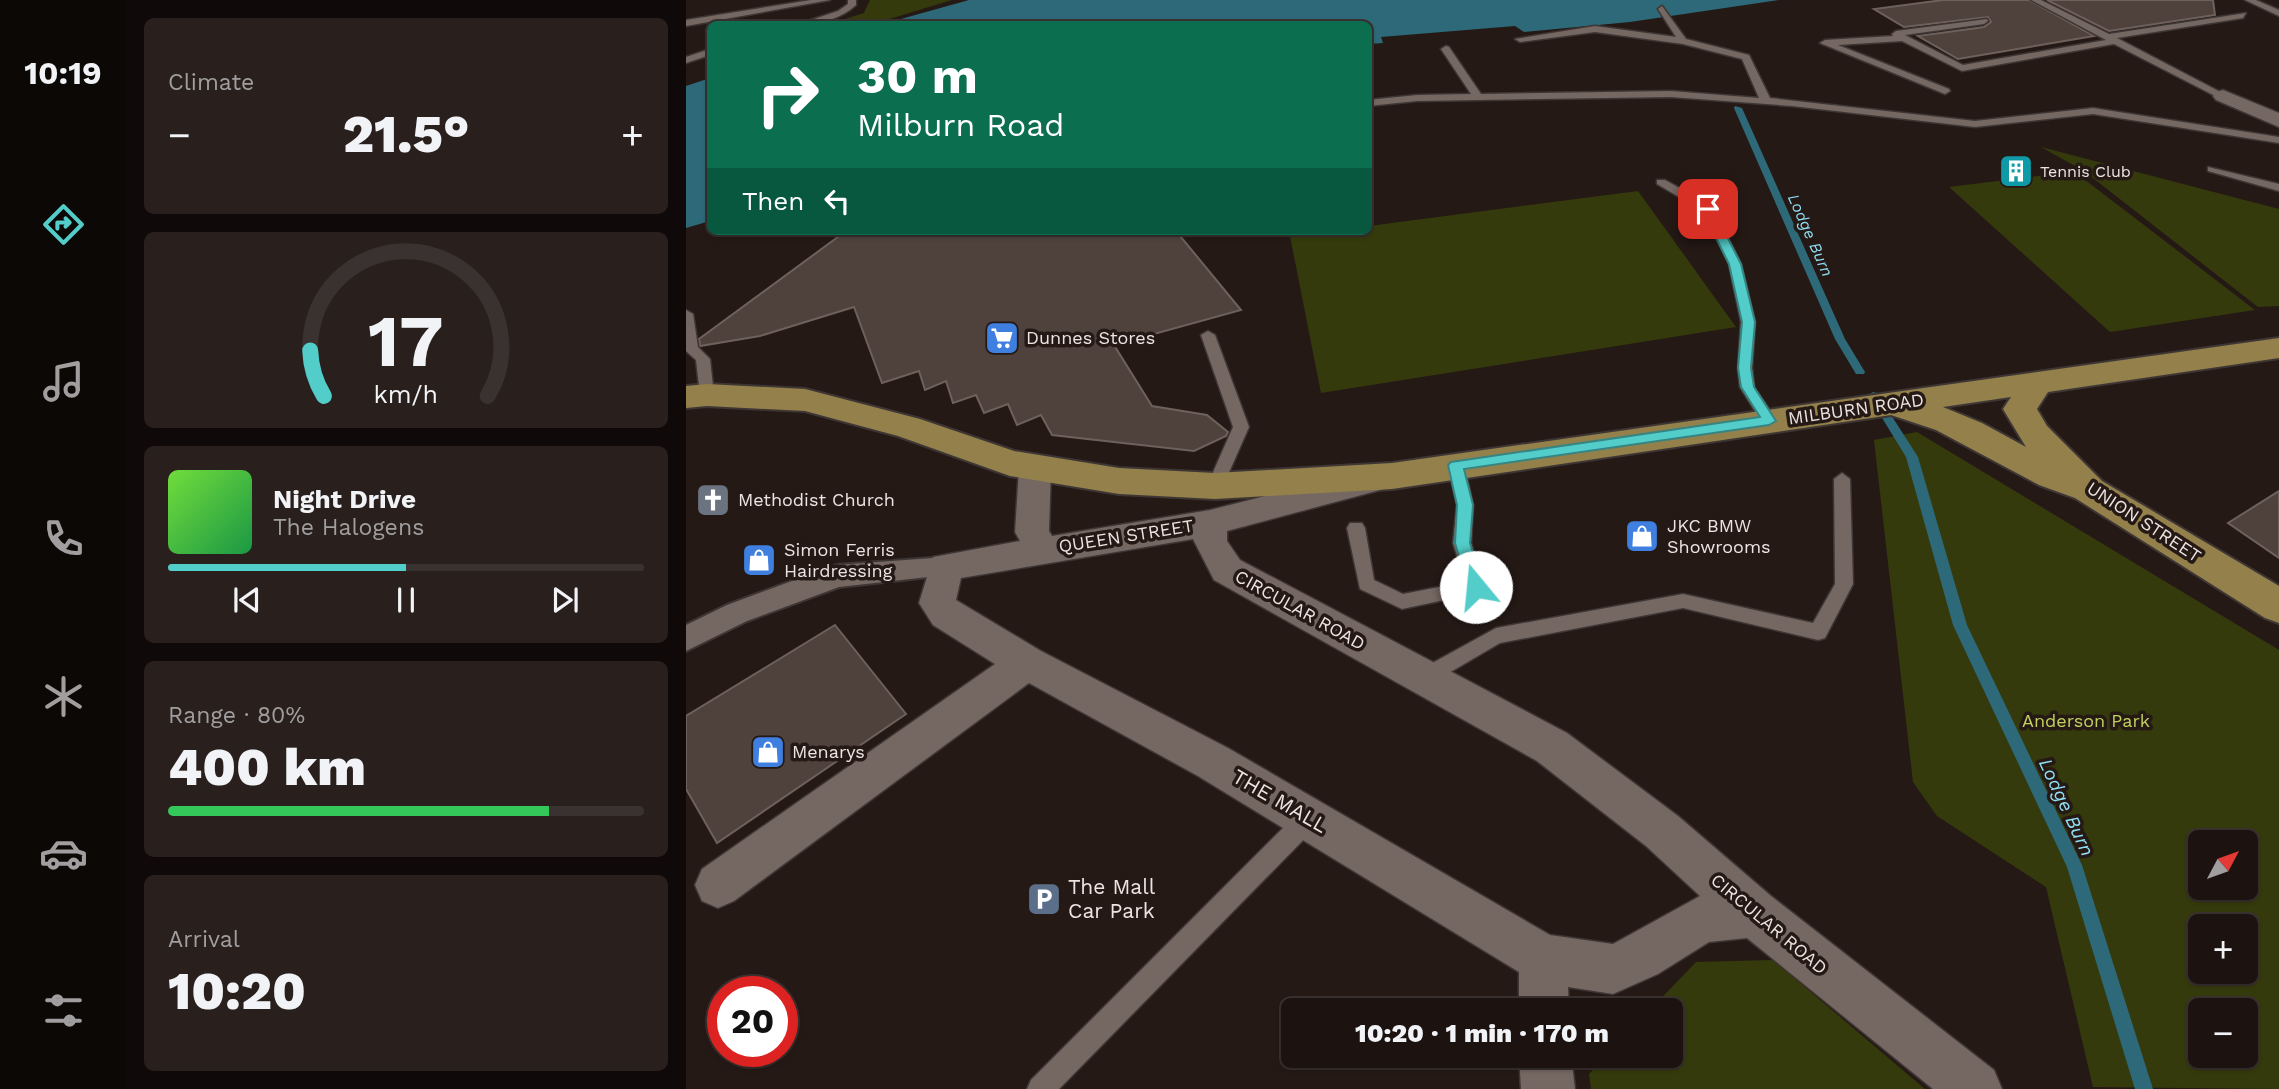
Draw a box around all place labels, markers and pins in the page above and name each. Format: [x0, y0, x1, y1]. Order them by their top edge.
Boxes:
building icon: Tennis Club [1997, 152, 2035, 190]
place label: Tennis Club [2040, 162, 2131, 181]
pin [1678, 179, 1738, 239]
supermarket icon: Dunnes Stores [983, 319, 1021, 357]
place label: Dunnes Stores [1026, 327, 1155, 348]
church icon: Methodist Church [694, 481, 732, 519]
place label: Methodist Church [738, 489, 895, 510]
place label: JKC BMW Showrooms [1667, 515, 1771, 557]
shop icon: JKC BMW Showrooms [1623, 517, 1661, 555]
place label: Simon Ferris Hairdressing [784, 539, 895, 581]
shop icon: Simon Ferris Hairdressing [740, 541, 778, 579]
shop icon: Menarys [749, 733, 787, 771]
place label: Menarys [792, 741, 865, 762]
place label: The Mall Car Park [1068, 874, 1156, 923]
parking icon: The Mall Car Park [1025, 880, 1063, 918]

